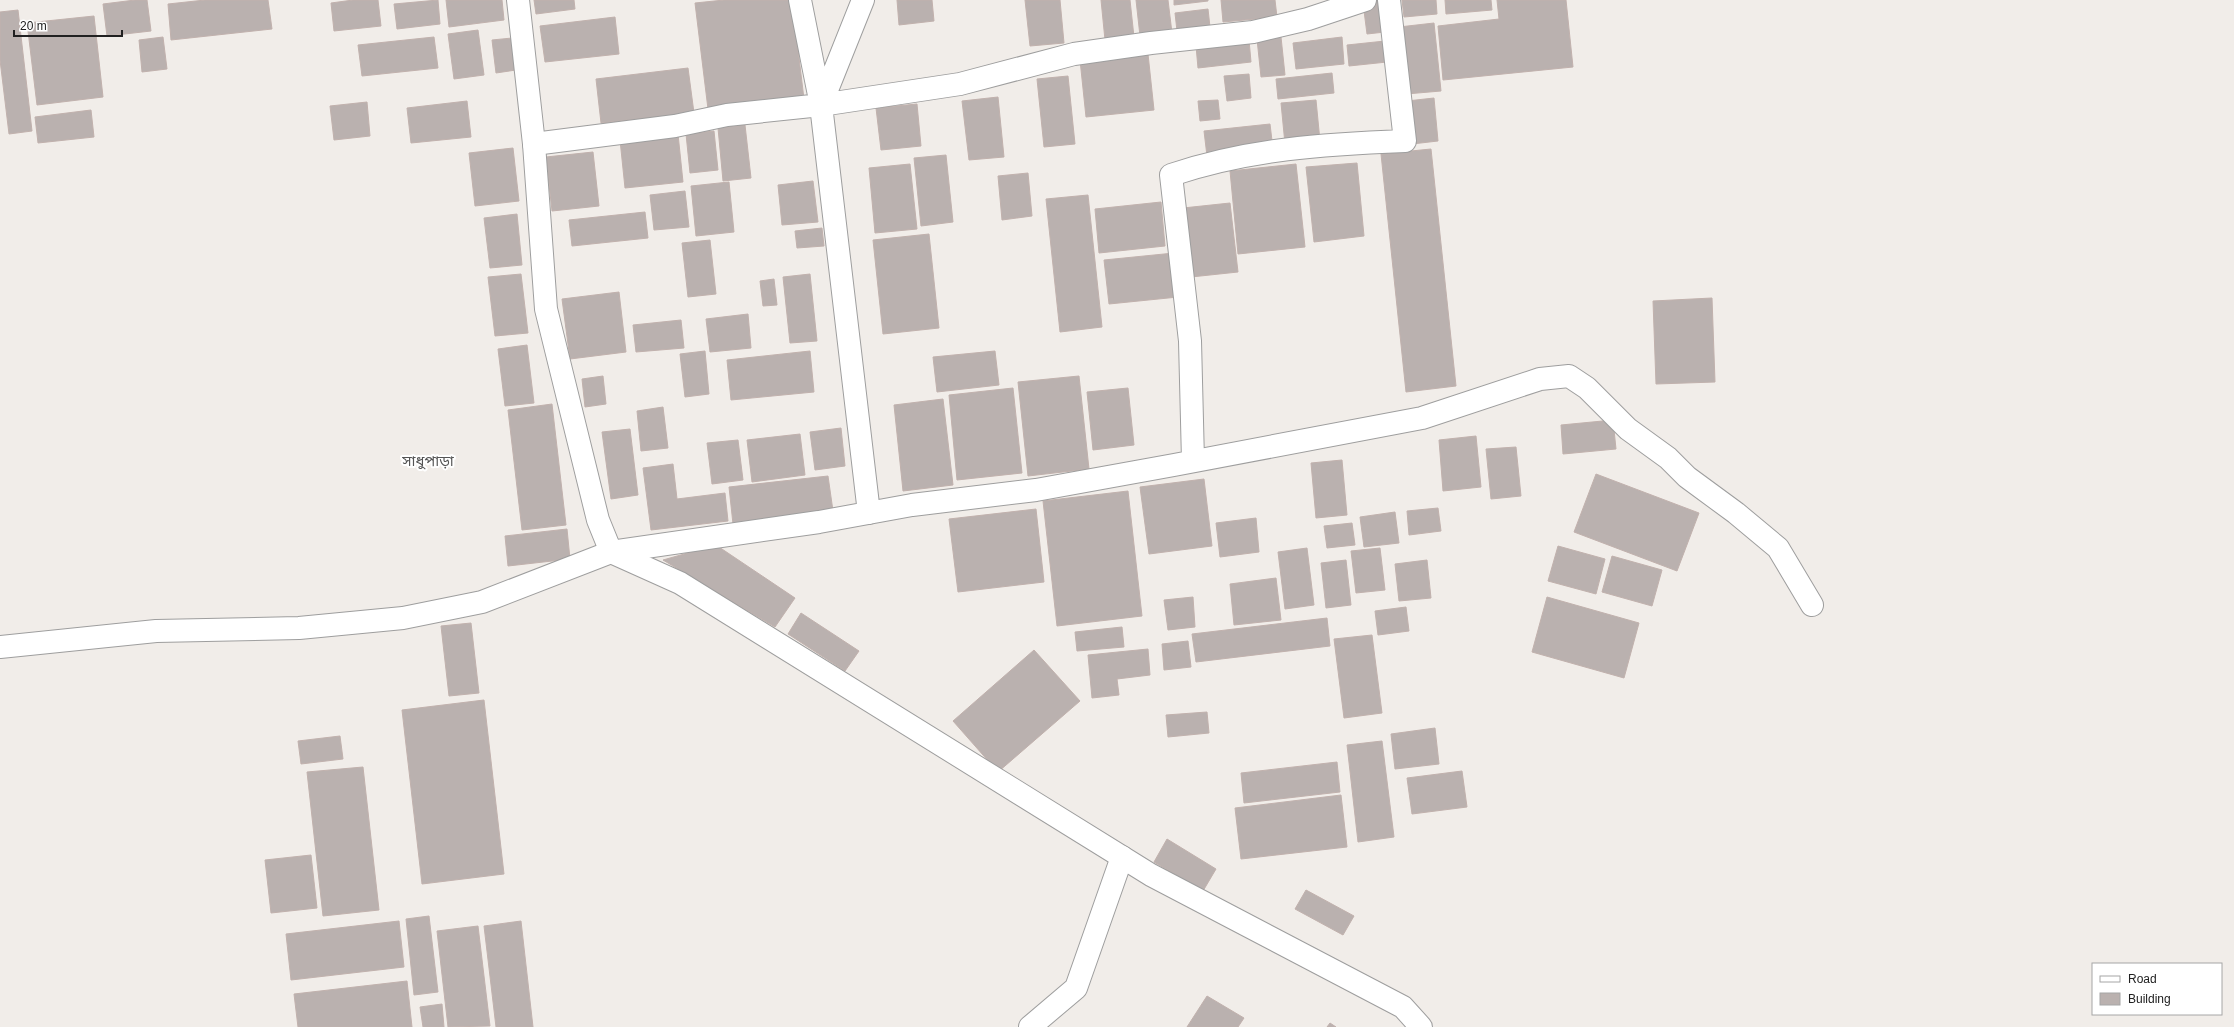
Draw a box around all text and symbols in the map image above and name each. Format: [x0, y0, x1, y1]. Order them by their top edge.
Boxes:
scale bar [14, 12, 122, 38]
text: 20 m [20, 19, 47, 33]
district label: সাধুপাড়া [401, 452, 455, 470]
legend [2092, 963, 2222, 1015]
text: Road [2128, 972, 2157, 986]
text: Building [2128, 992, 2171, 1006]

